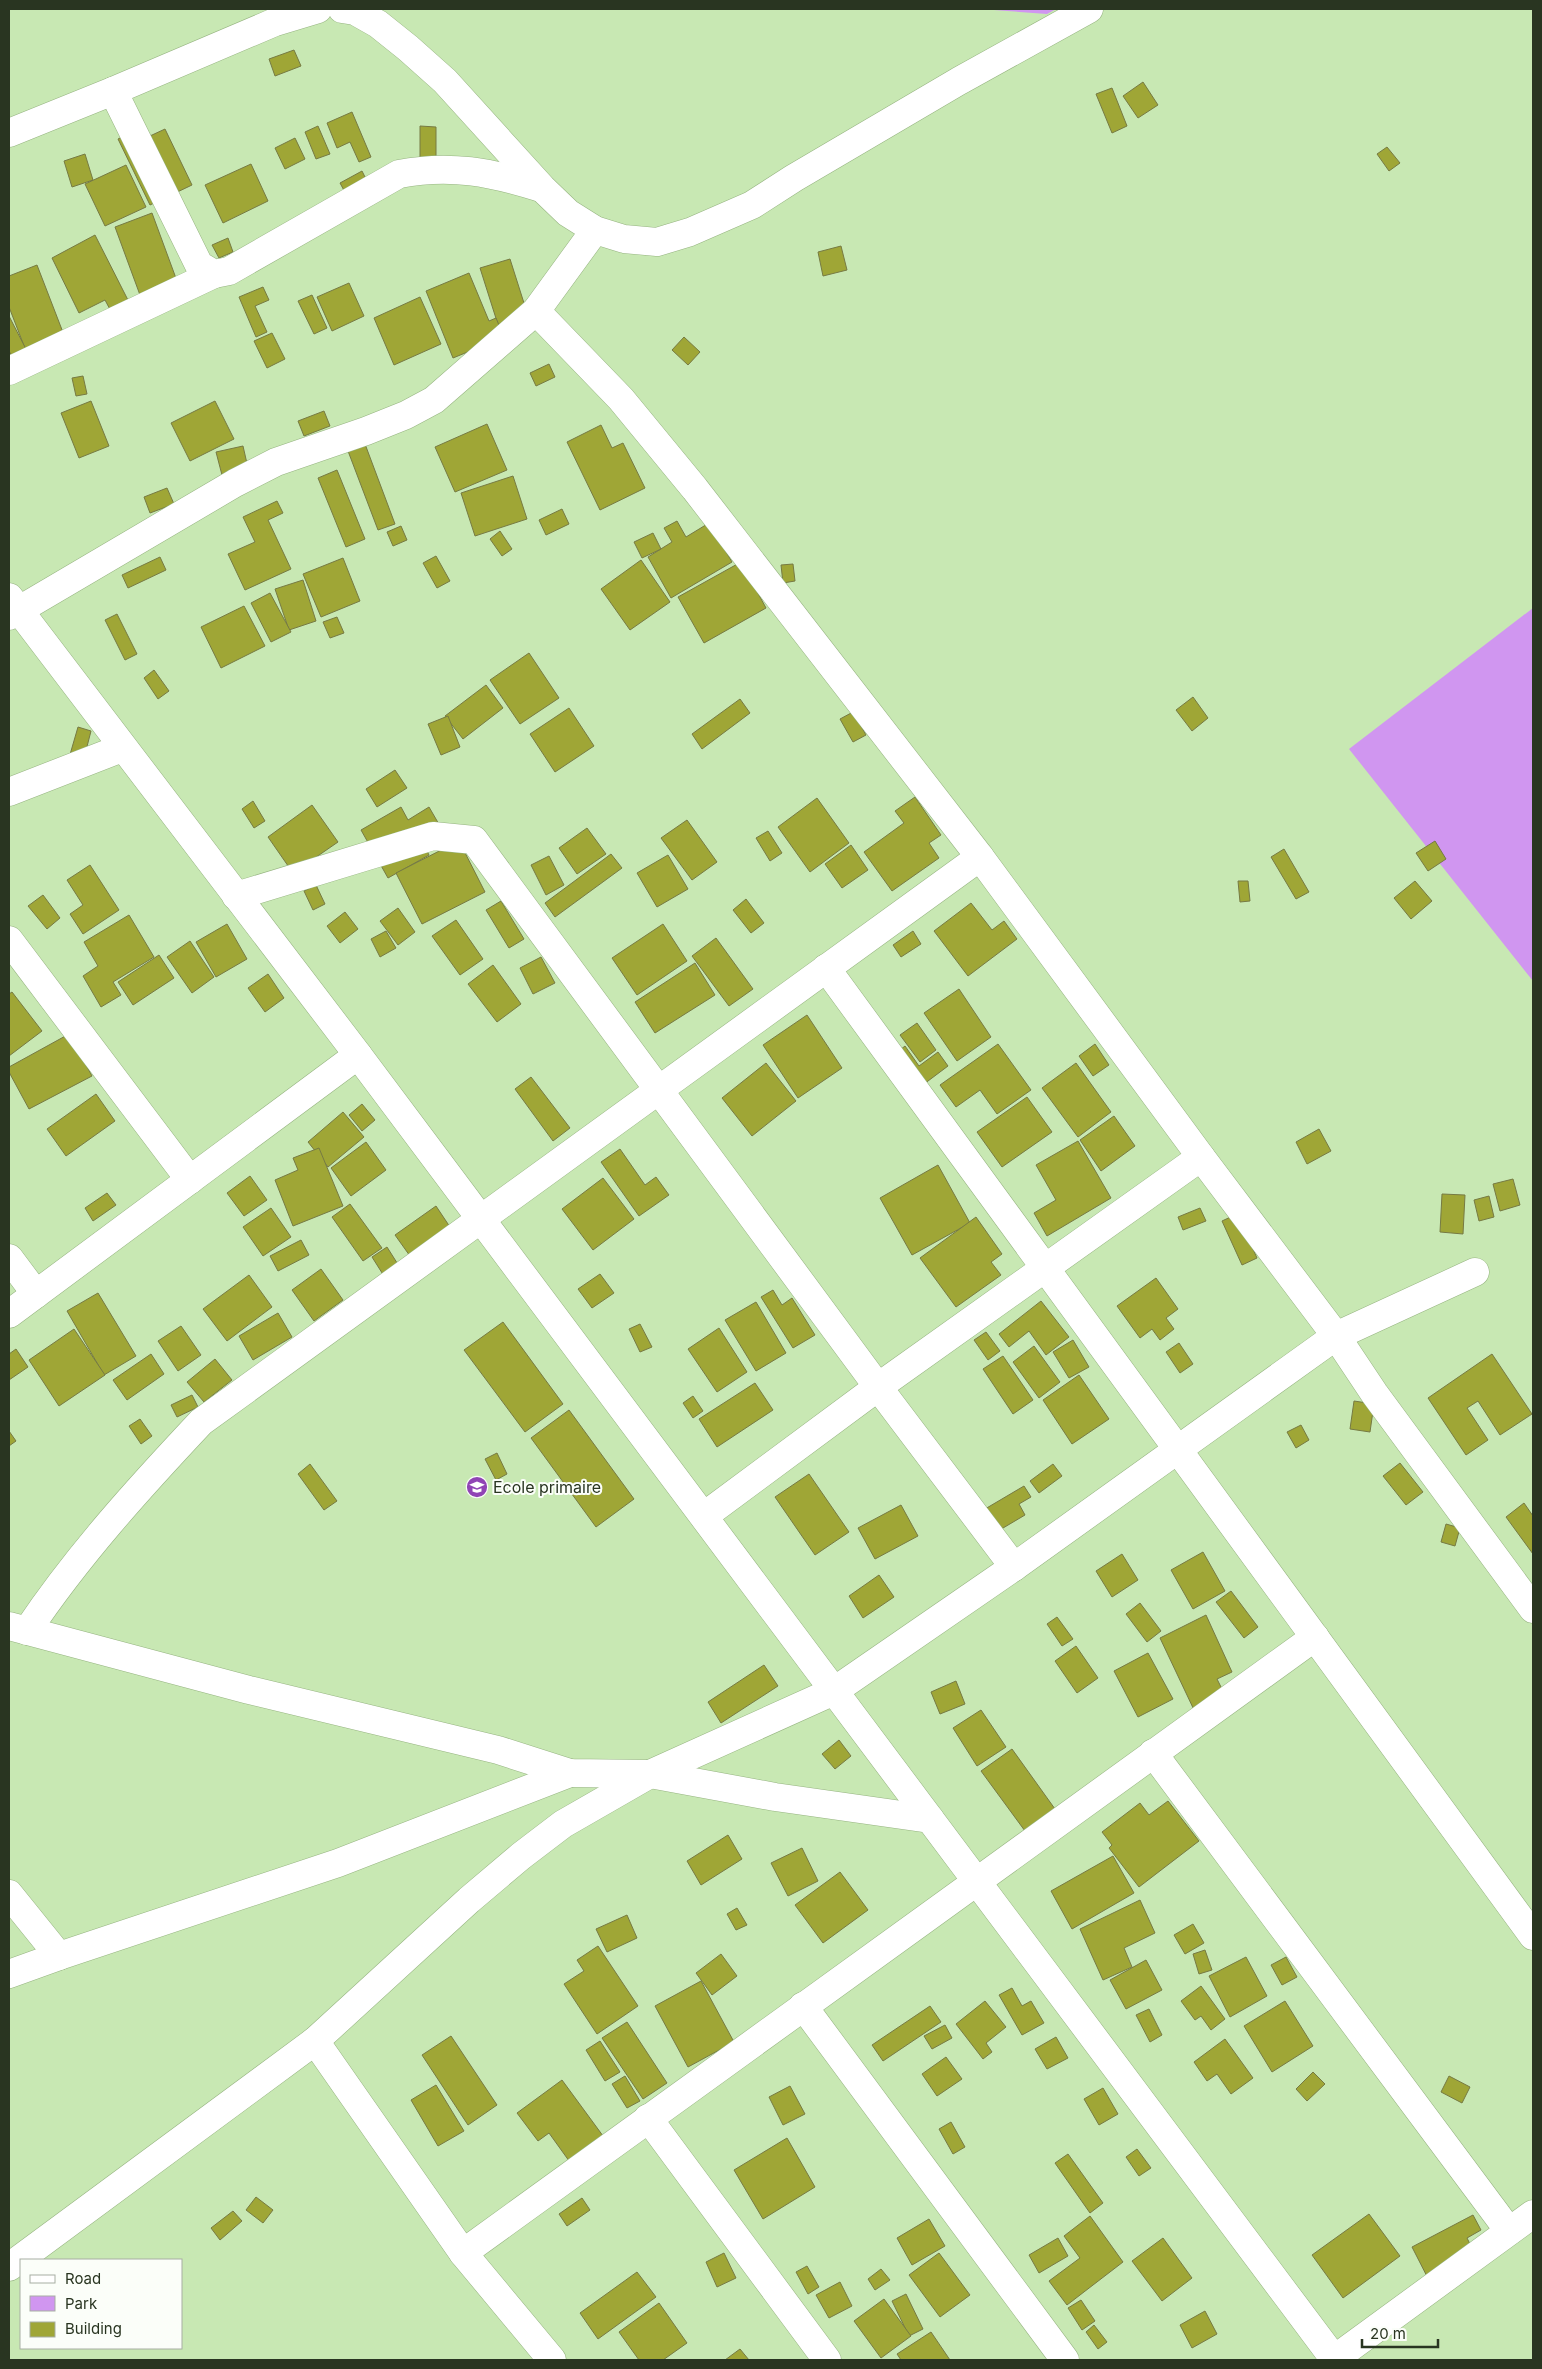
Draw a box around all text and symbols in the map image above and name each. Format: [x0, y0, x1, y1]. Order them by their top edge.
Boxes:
school or university icon: Ecole primaire [465, 1475, 489, 1499]
place label: Ecole primaire [493, 1477, 601, 1497]
legend [20, 2259, 182, 2349]
text: Road [65, 2269, 101, 2288]
text: Park [65, 2294, 98, 2313]
scale bar [1362, 2316, 1438, 2348]
text: Building [65, 2319, 122, 2338]
text: 20 m [1370, 2324, 1406, 2343]

